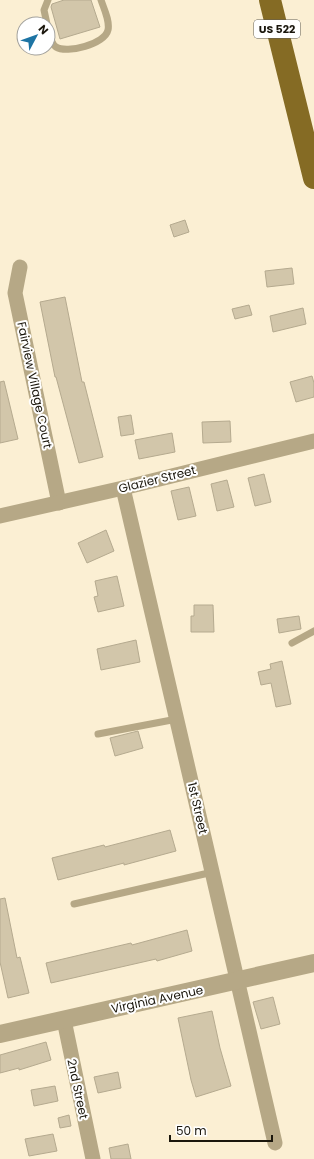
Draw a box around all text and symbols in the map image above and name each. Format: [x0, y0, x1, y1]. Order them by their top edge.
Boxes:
north arrow [16, 16, 56, 56]
road number: US 522 [254, 20, 300, 38]
text: N [35, 21, 52, 38]
street label: Fairview Village Court [13, 320, 57, 450]
street label: Glazier Street [117, 461, 197, 497]
street label: 1st Street [184, 780, 212, 836]
street label: Virginia Avenue [109, 981, 205, 1017]
street label: 2nd Street [63, 1057, 93, 1121]
scale bar [170, 1117, 272, 1143]
text: 50 m [176, 1122, 207, 1139]

